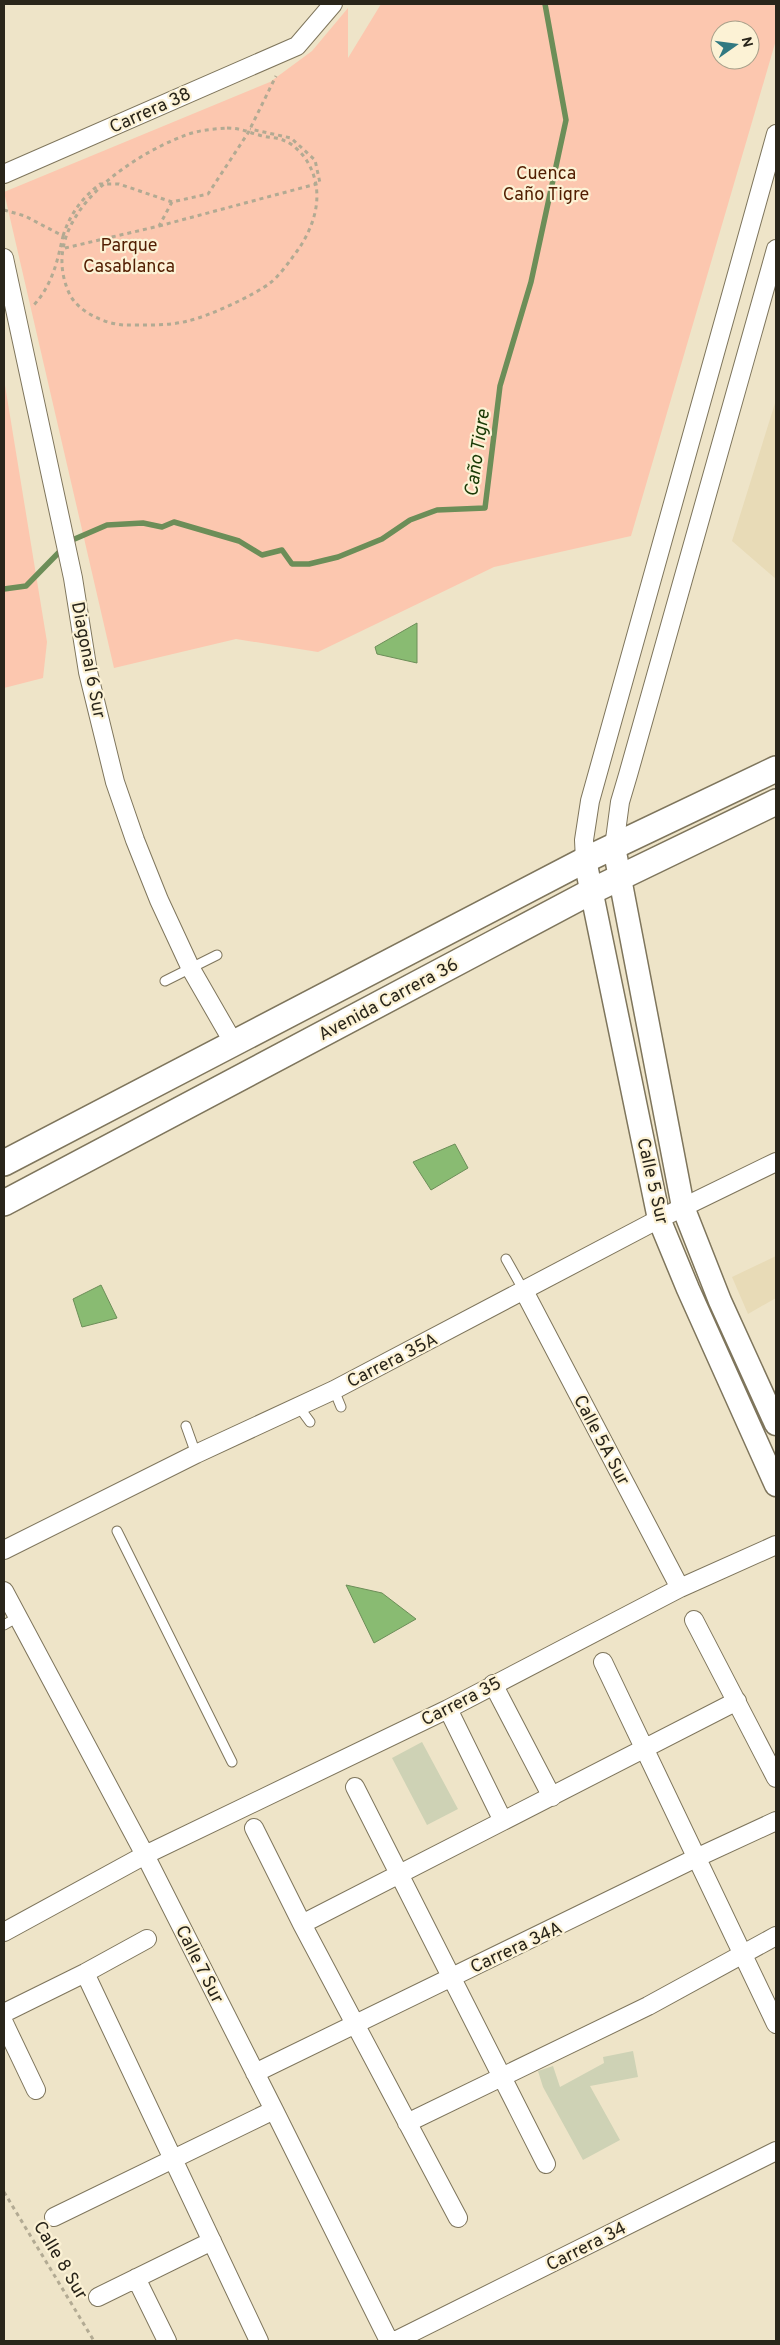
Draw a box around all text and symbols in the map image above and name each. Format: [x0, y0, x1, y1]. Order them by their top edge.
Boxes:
north arrow [710, 20, 760, 70]
text: N [737, 35, 756, 49]
street label: Carrera 38 [106, 83, 195, 140]
park label: Cuenca Caño Tigre [503, 163, 589, 207]
park label: Parque Casablanca [83, 235, 175, 279]
water label: Caño Tigre [460, 408, 496, 498]
street label: Diagonal 6 Sur [65, 600, 110, 721]
street label: Avenida Carrera 36 [315, 954, 463, 1047]
street label: Calle 5 Sur [630, 1136, 673, 1227]
street label: Carrera 35A [343, 1329, 442, 1394]
street label: Calle 5A Sur [567, 1392, 634, 1490]
street label: Carrera 35 [418, 1672, 506, 1732]
street label: Carrera 34A [467, 1917, 566, 1980]
street label: Calle 7 Sur [169, 1922, 228, 2008]
street label: Calle 8 Sur [27, 2217, 92, 2304]
street label: Carrera 34 [543, 2217, 631, 2277]

